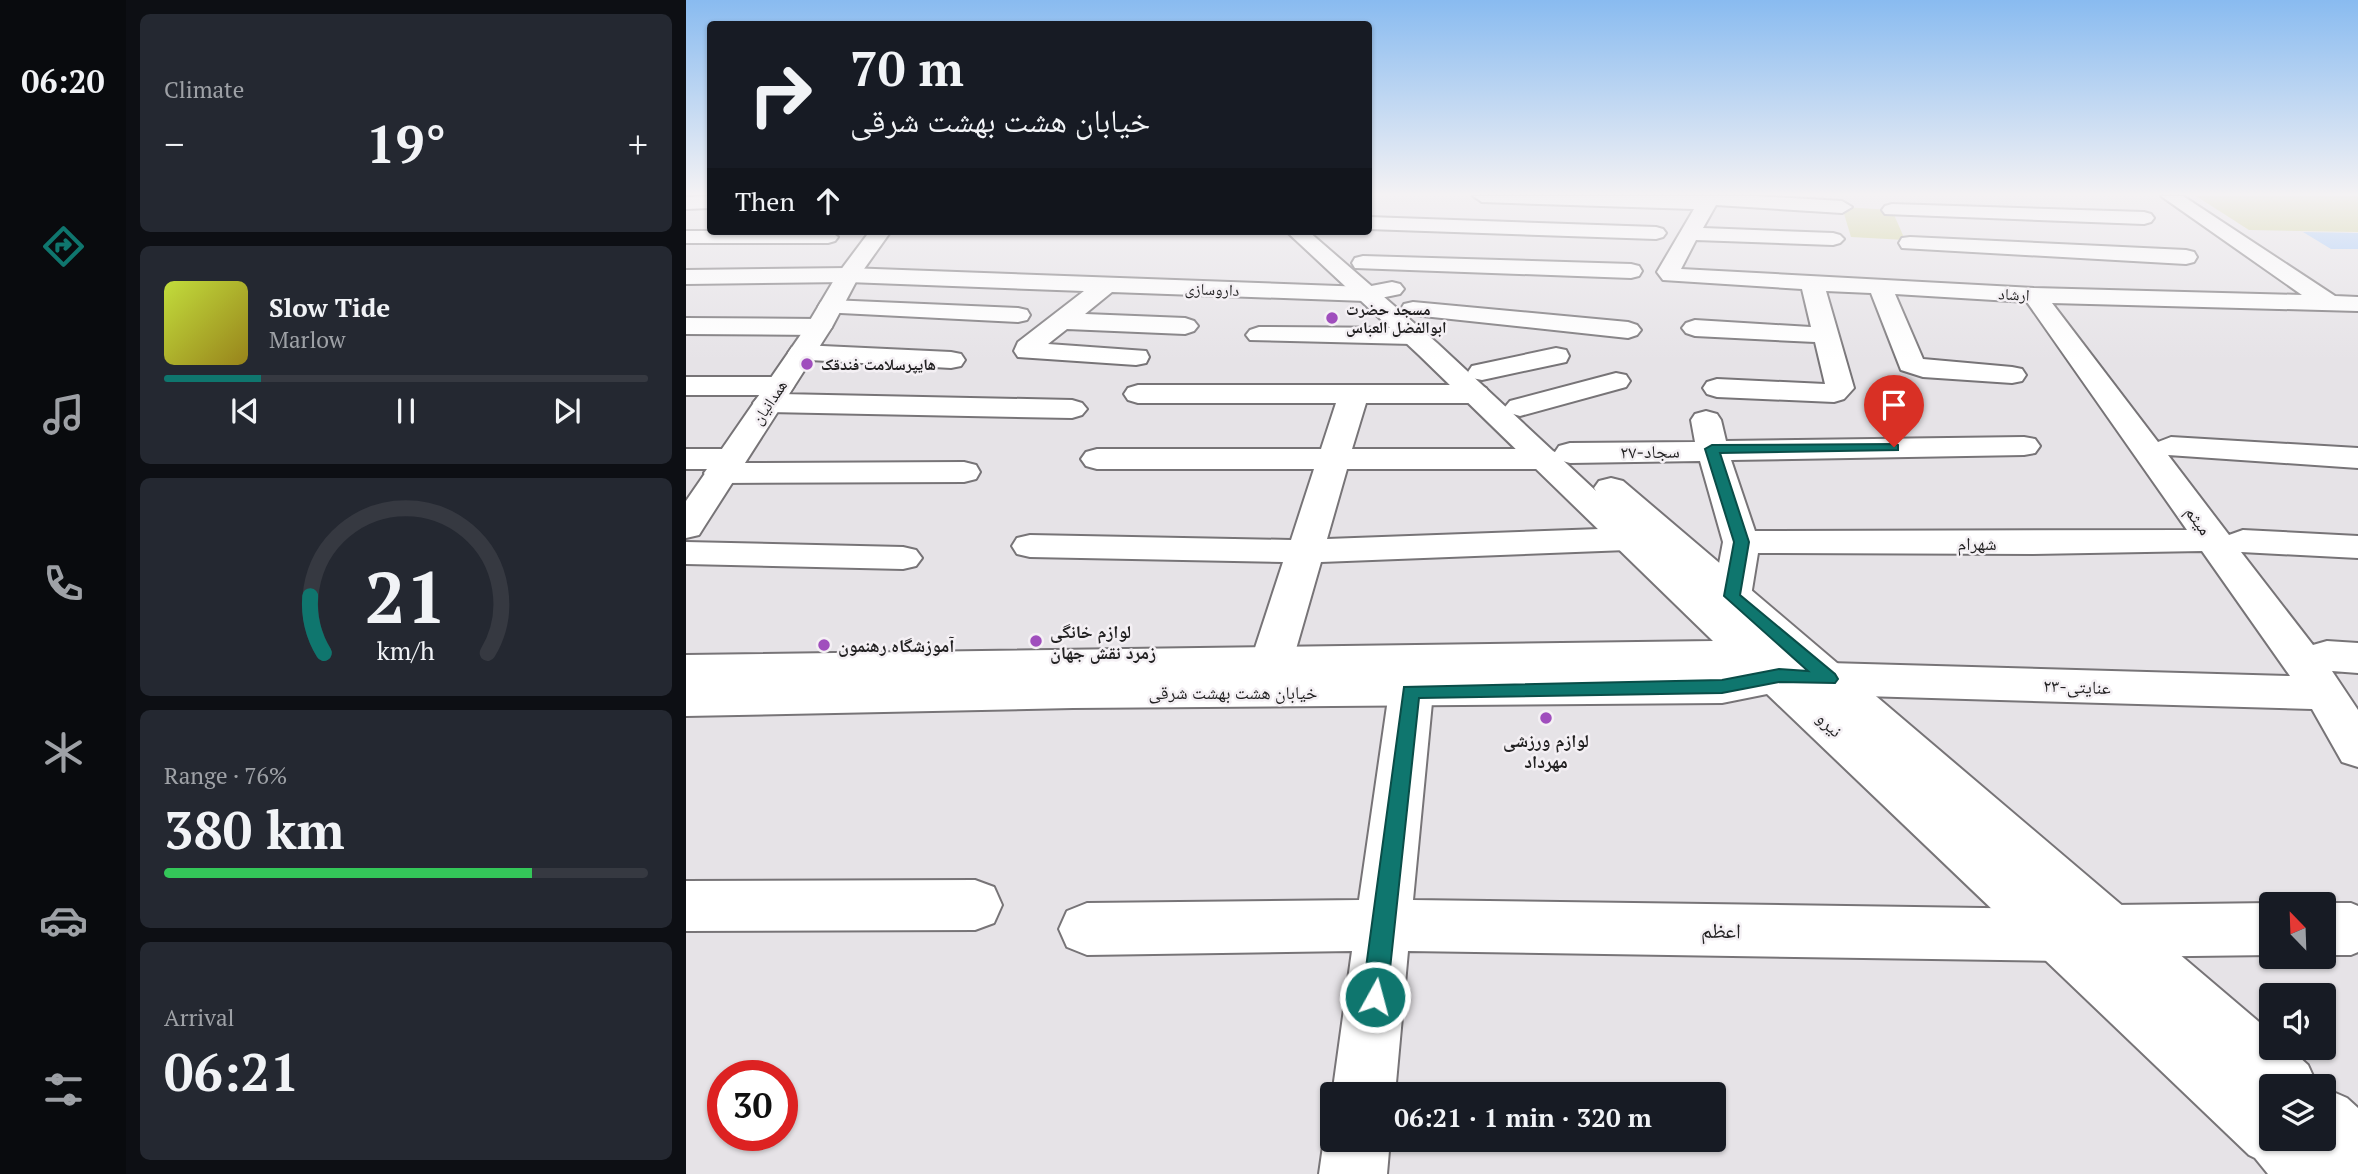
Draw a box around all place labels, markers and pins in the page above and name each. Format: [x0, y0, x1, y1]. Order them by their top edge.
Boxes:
place label: مسجد حضرت ابوالفضل العباس [1346, 298, 1447, 338]
marker: مسجد حضرت ابوالفضل العباس [1324, 310, 1340, 326]
place label: هایپرسلامت فندقک [821, 353, 936, 375]
marker: هایپرسلامت فندقک [799, 356, 815, 372]
pin [1864, 375, 1924, 447]
place label: لوازم خانگی زمرد نقش جهان [1050, 619, 1156, 664]
place label: آموزشگاه رهنمون [838, 633, 954, 657]
marker: لوازم خانگی زمرد نقش جهان [1028, 633, 1044, 649]
marker: آموزشگاه رهنمون [816, 637, 832, 653]
marker: لوازم ورزشی مهرداد [1538, 710, 1554, 726]
place label: لوازم ورزشی مهرداد [1503, 728, 1589, 773]

